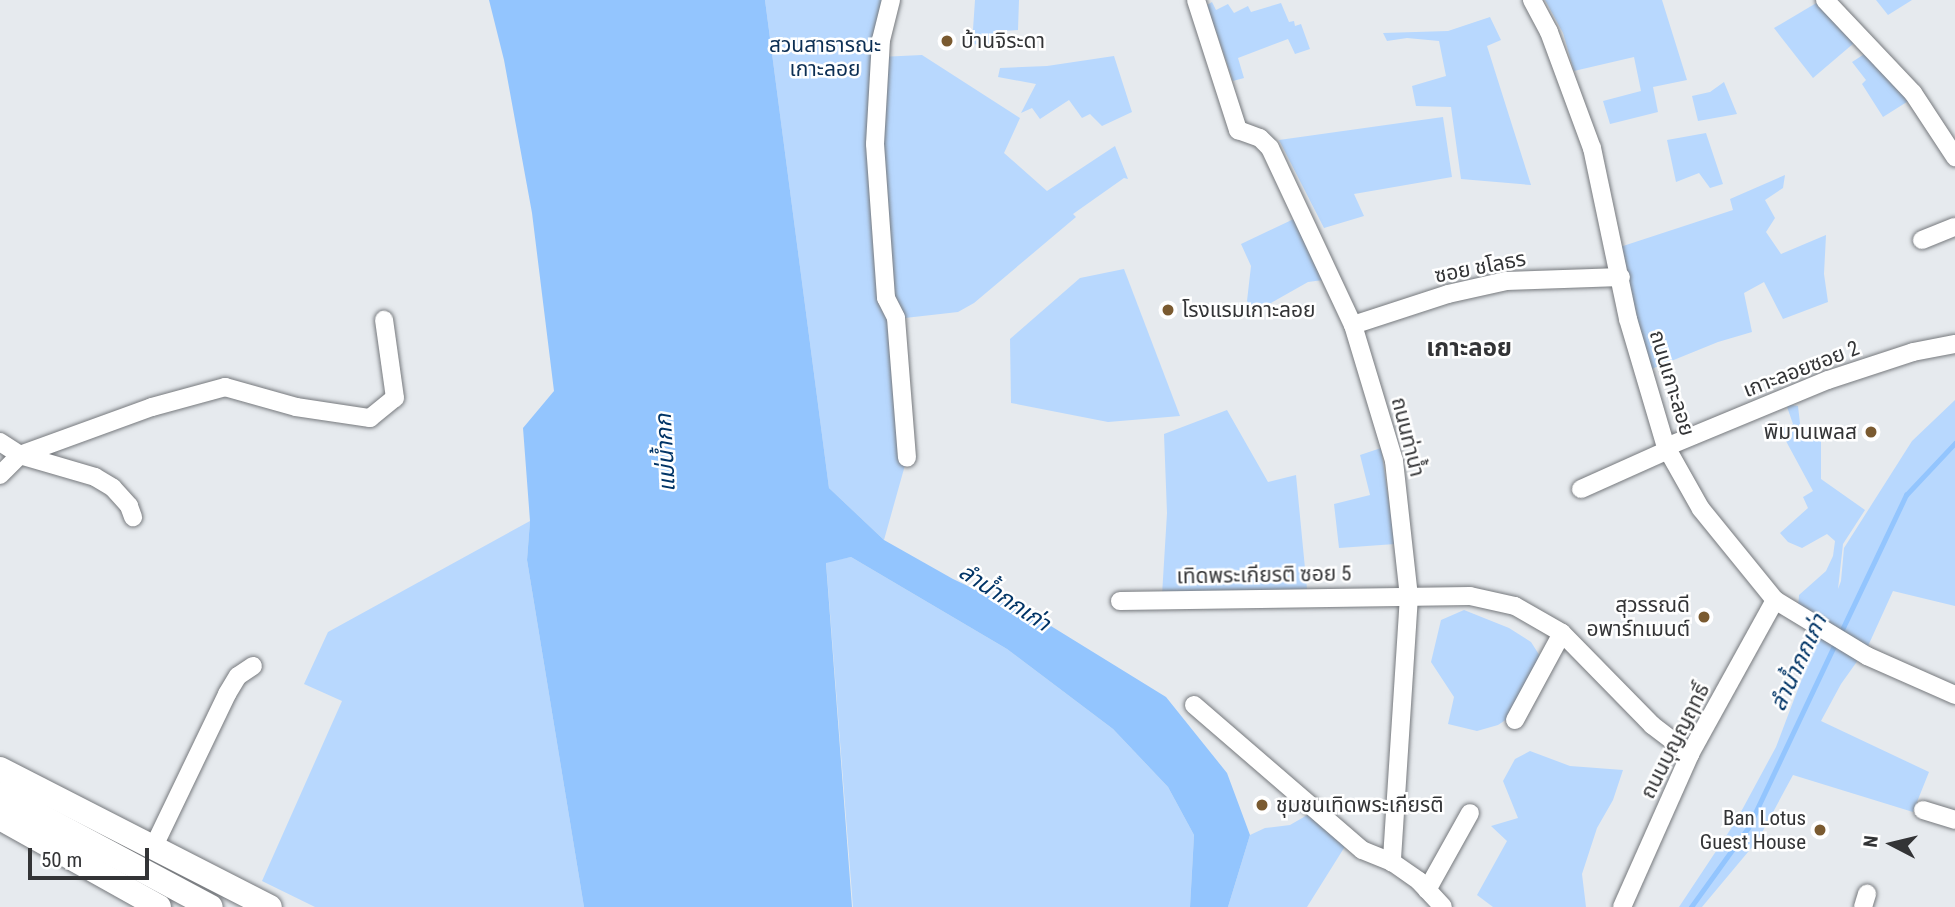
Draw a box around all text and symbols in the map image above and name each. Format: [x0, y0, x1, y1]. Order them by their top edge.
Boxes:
place label: บ้านจิระดา [961, 28, 1045, 54]
park label: สวนสาธารณะ เกาะลอย [769, 32, 881, 82]
marker: บ้านจิระดา [939, 33, 955, 49]
street label: ซอย ชโลธร [1432, 246, 1528, 288]
place label: โรงแรมเกาะลอย [1182, 297, 1316, 323]
marker: โรงแรมเกาะลอย [1160, 302, 1176, 318]
street label: ถนนเกาะลอย [1644, 327, 1700, 439]
district label: เกาะลอย [1426, 335, 1512, 363]
street label: เกาะลอยซอย 2 [1739, 335, 1863, 403]
street label: ถนนท่าน้ำ [1386, 395, 1430, 479]
water label: แม่น้ำกก [650, 413, 682, 493]
place label: พิมานเพลส [1764, 419, 1857, 445]
marker: พิมานเพลส [1863, 424, 1879, 440]
water label: ลำน้ำกกเก่า [953, 558, 1055, 638]
street label: เทิดพระเกียรติ ซอย 5 [1176, 561, 1352, 589]
place label: สุวรรณดี อพาร์ทเมนต์ [1586, 592, 1690, 642]
marker: สุวรรณดี อพาร์ทเมนต์ [1696, 609, 1712, 625]
water label: ลำน้ำกกเก่า [1765, 610, 1833, 716]
street label: ถนนบุญญฤทธิ์ [1635, 679, 1715, 803]
place label: ชุมชนเทิดพระเกียรติ [1276, 792, 1444, 818]
marker: ชุมชนเทิดพระเกียรติ [1254, 797, 1270, 813]
place label: Ban Lotus Guest House [1700, 805, 1806, 855]
north arrow [1857, 809, 1927, 879]
marker: Ban Lotus Guest House [1812, 822, 1828, 838]
scale bar [32, 834, 152, 878]
text: N [1859, 834, 1883, 849]
text: 50 m [41, 848, 82, 872]

